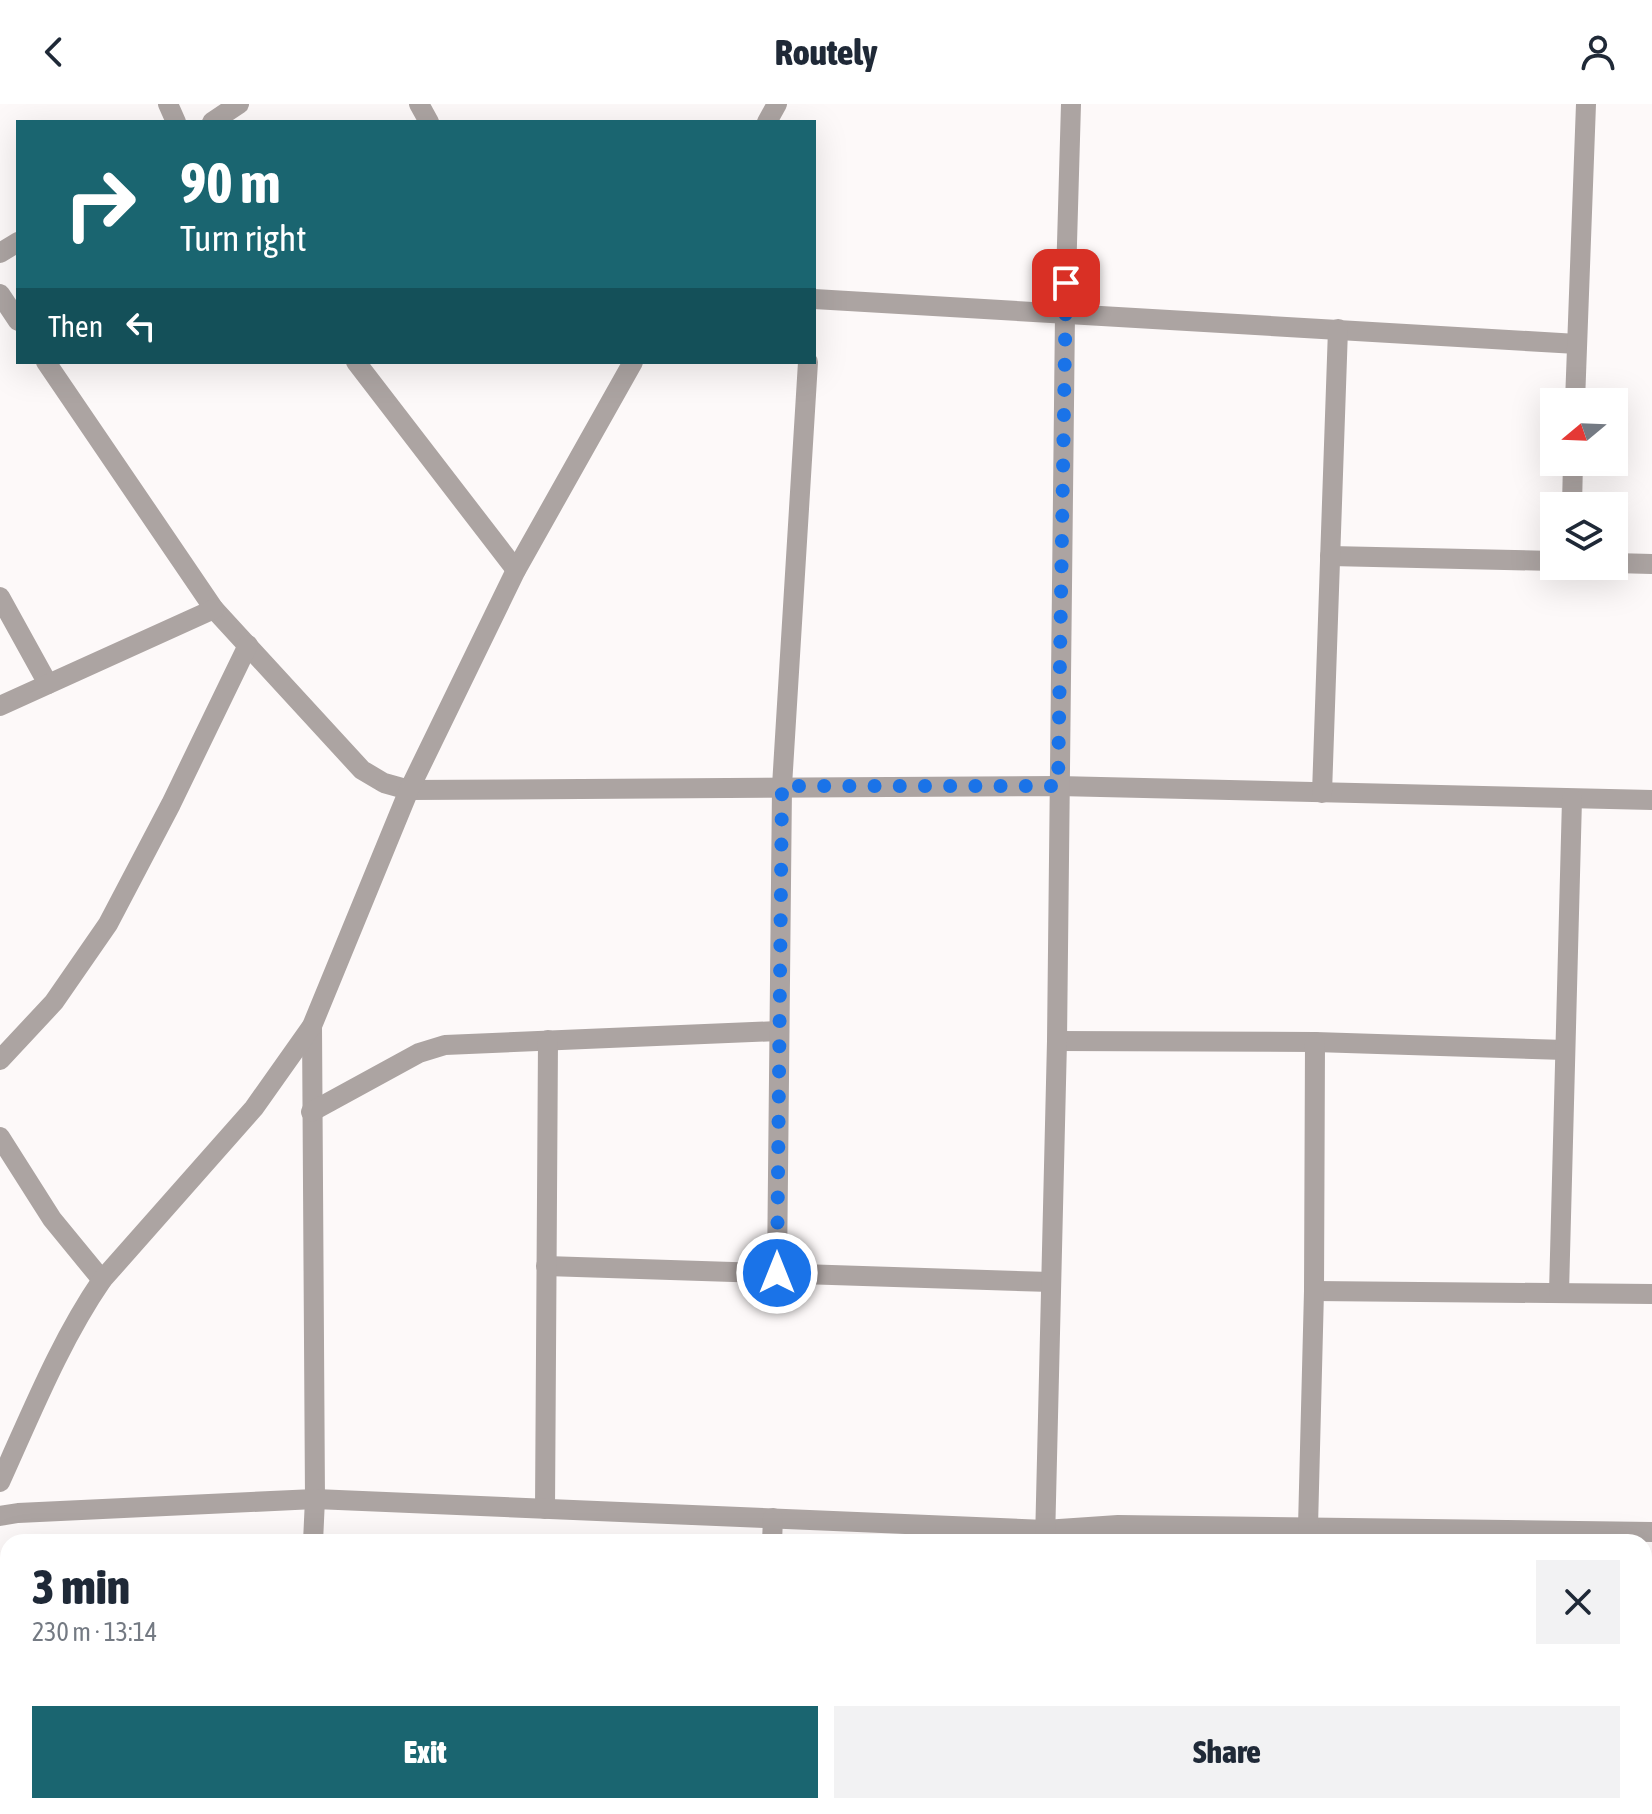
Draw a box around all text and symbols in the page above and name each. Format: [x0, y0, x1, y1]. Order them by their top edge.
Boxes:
icon: back [32, 30, 76, 74]
icon: person [1576, 30, 1620, 74]
text: Routely [775, 31, 877, 73]
text: 90 m [180, 151, 281, 215]
icon: right [48, 152, 152, 256]
text: Turn right [180, 217, 307, 259]
pin [1032, 249, 1100, 317]
icon: arrive [1044, 261, 1088, 305]
icon: left [119, 304, 163, 348]
text: Then [48, 309, 103, 343]
north arrow [1540, 388, 1628, 476]
map controls [1540, 388, 1628, 580]
button: layers [1540, 492, 1628, 580]
position arrow [735, 1231, 819, 1315]
text: 3 min [32, 1559, 130, 1614]
button: close [1536, 1560, 1620, 1644]
text: 230 m · 13:14 [32, 1617, 157, 1647]
button: Exit [32, 1706, 818, 1798]
button: Share [834, 1706, 1620, 1798]

